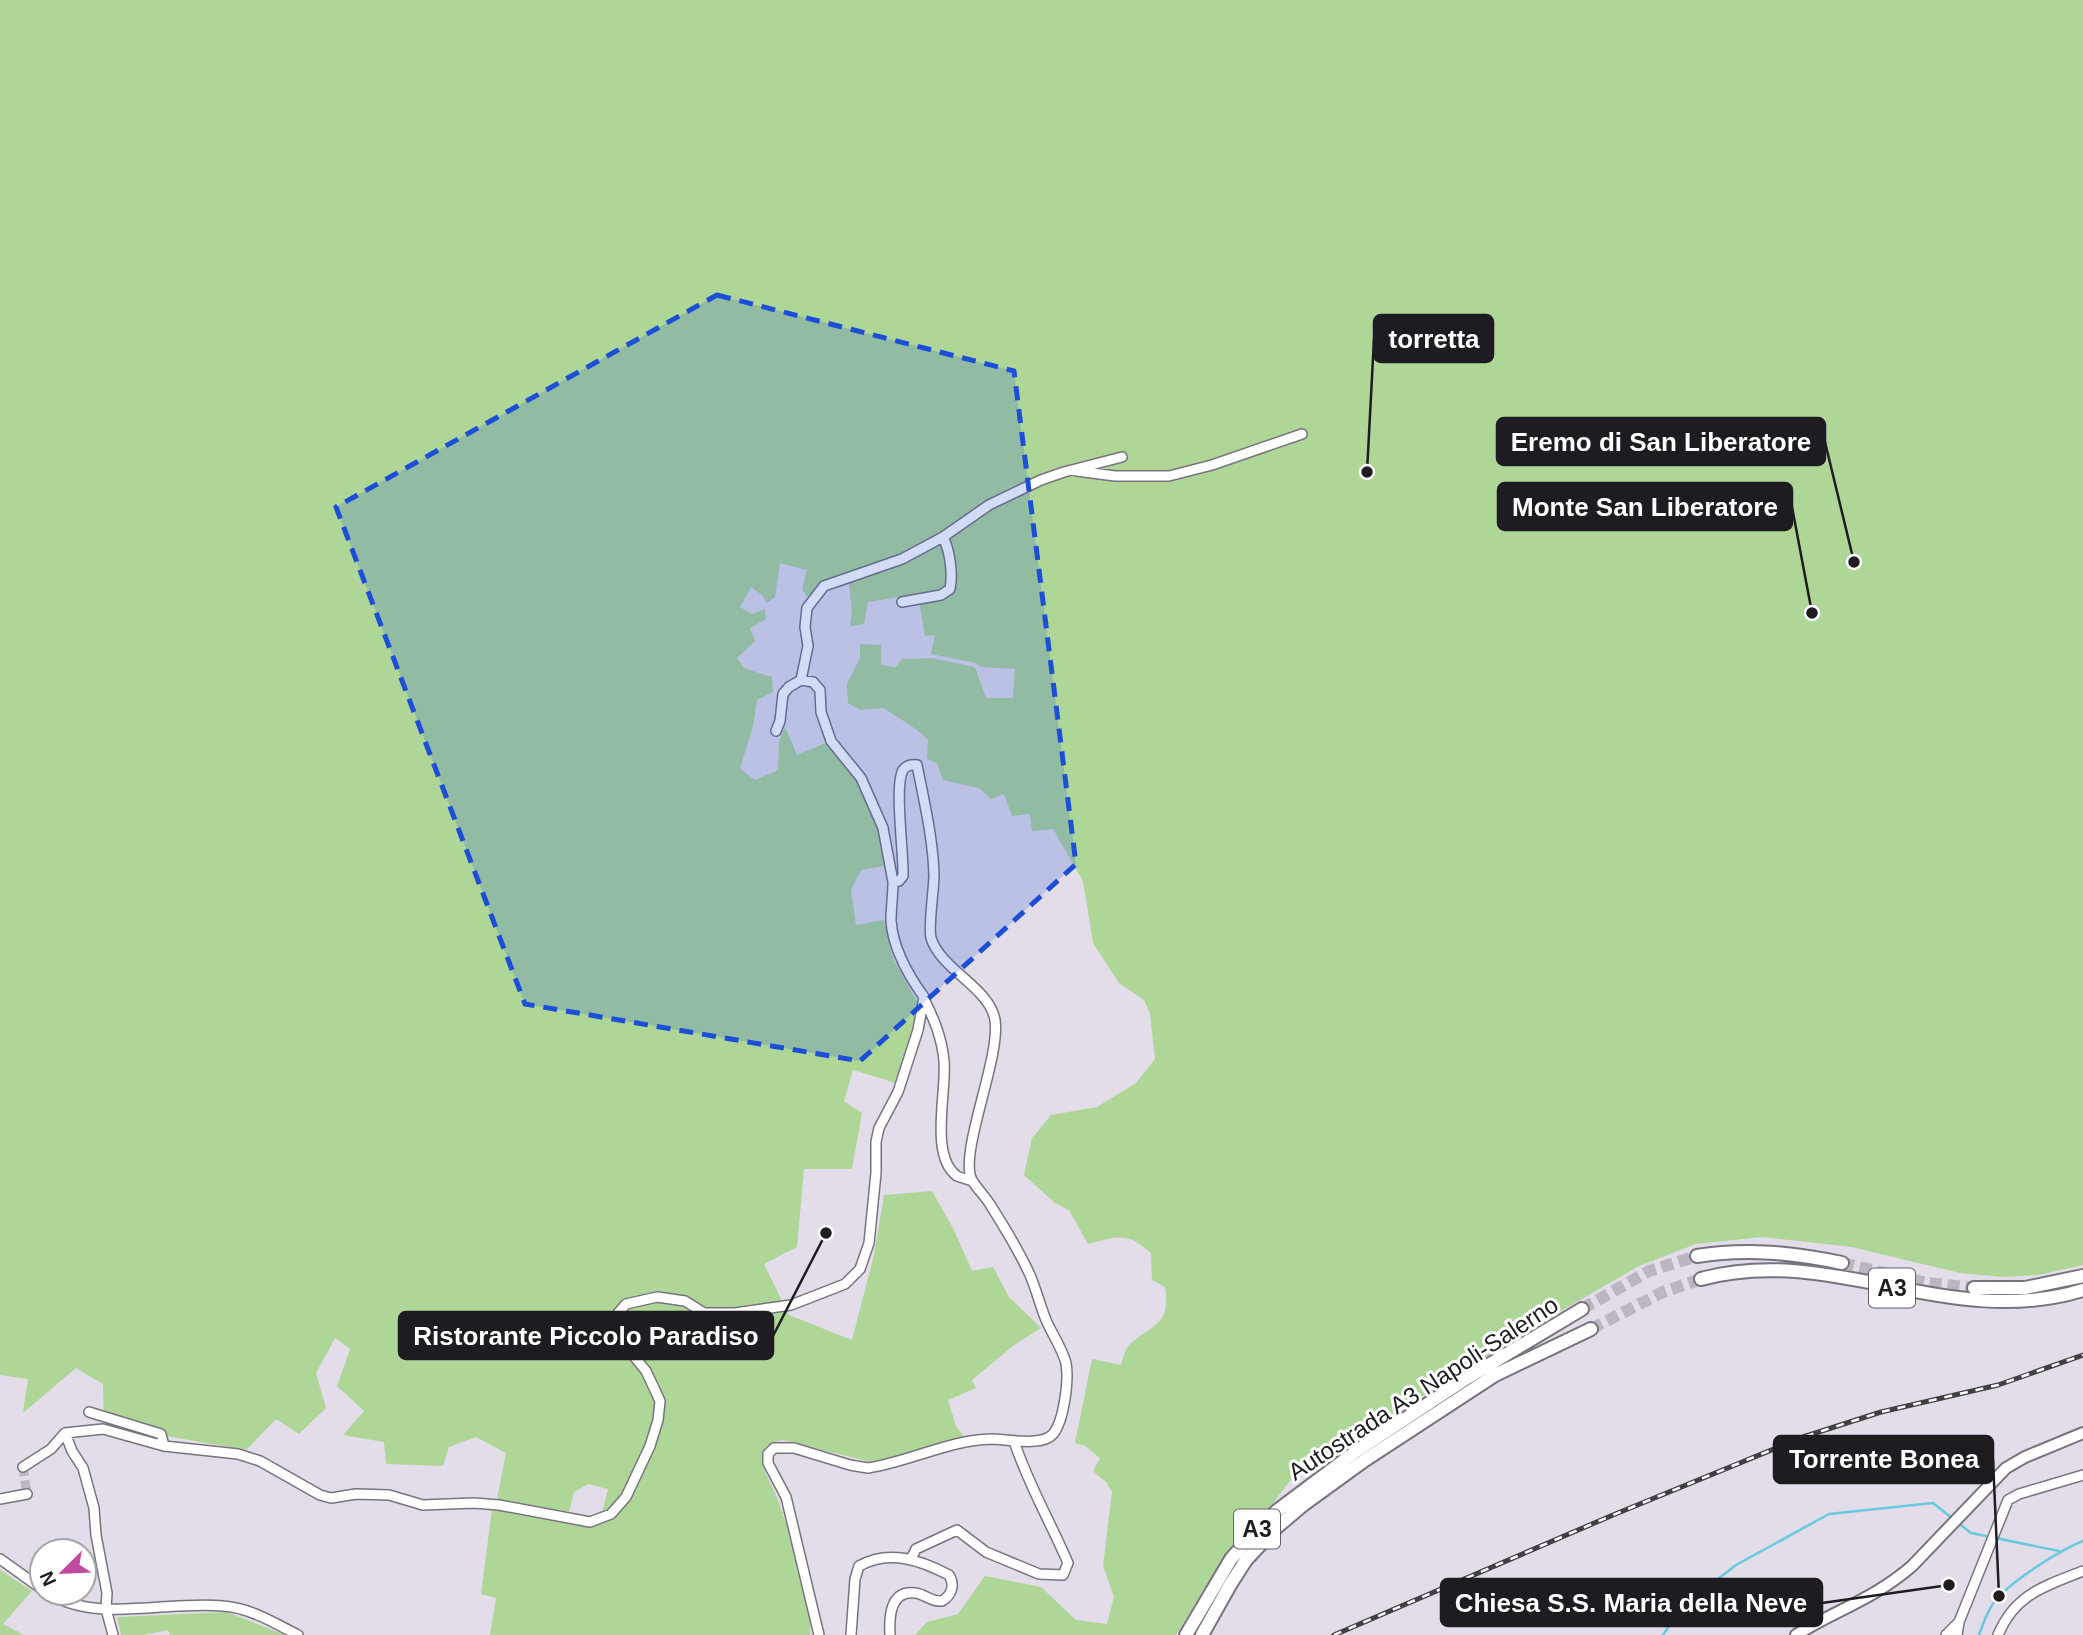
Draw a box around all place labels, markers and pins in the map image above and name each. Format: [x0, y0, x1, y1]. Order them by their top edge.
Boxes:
callout: torretta [1374, 315, 1493, 362]
callout: Eremo di San Liberatore [1497, 418, 1825, 465]
callout: Monte San Liberatore [1498, 483, 1792, 530]
callout: Ristorante Piccolo Paradiso [399, 1312, 773, 1359]
callout: Torrente Bonea [1774, 1436, 1993, 1483]
callout: Chiesa S.S. Maria della Neve [1441, 1579, 1822, 1626]

